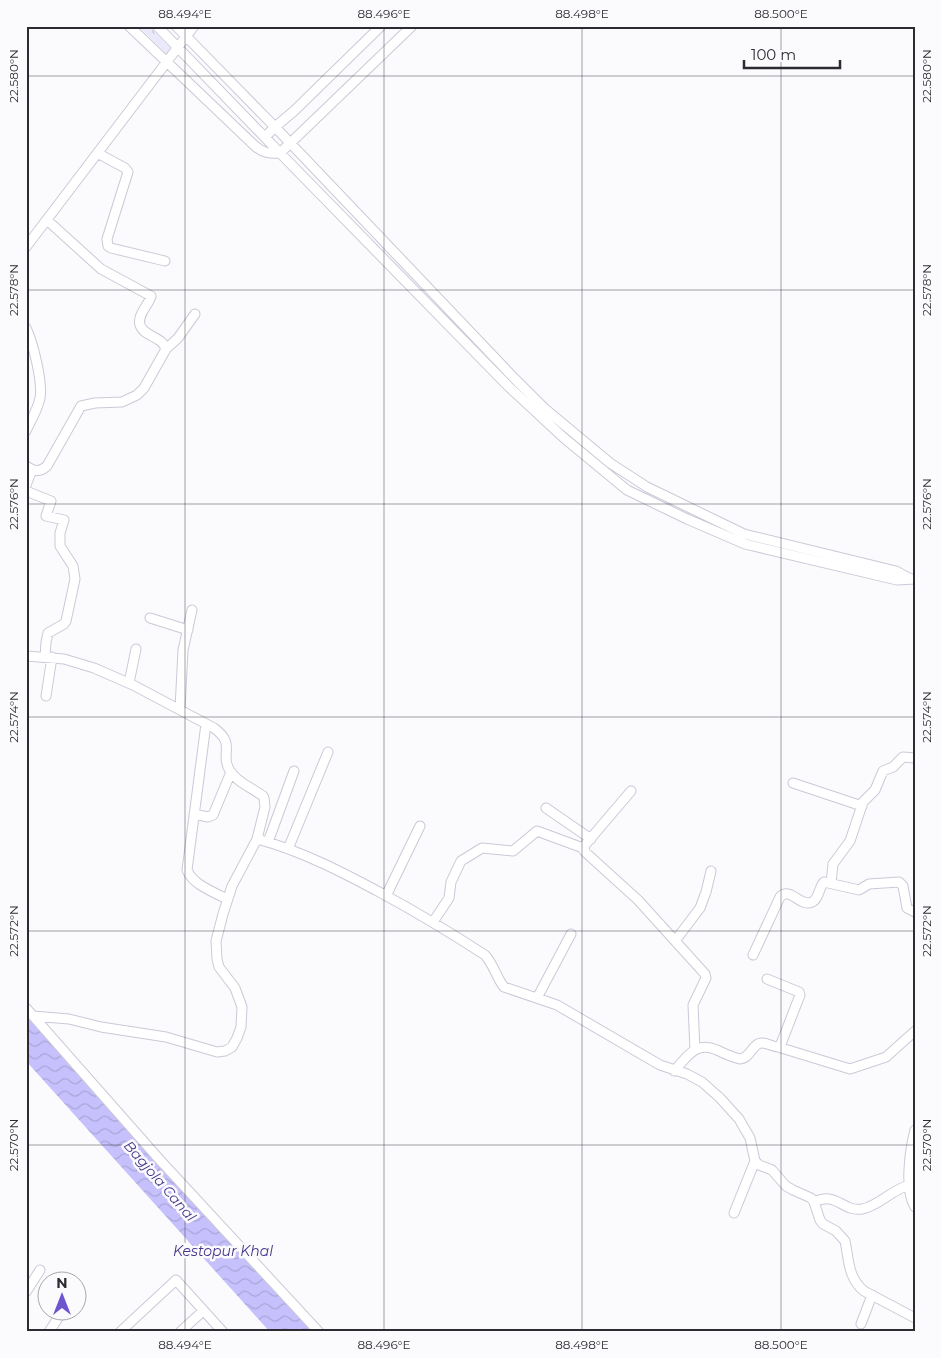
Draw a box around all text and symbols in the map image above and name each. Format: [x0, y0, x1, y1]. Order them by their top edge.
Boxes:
text: 88.494°E [158, 6, 212, 21]
text: 88.496°E [357, 6, 411, 21]
text: 88.498°E [555, 6, 609, 21]
text: 88.500°E [754, 6, 808, 21]
scale bar [744, 38, 840, 70]
text: 100 m [751, 45, 796, 64]
text: 22.580°N [6, 49, 21, 103]
text: 22.580°N [919, 49, 934, 103]
text: 22.578°N [6, 264, 21, 316]
text: 22.578°N [919, 264, 934, 316]
text: 22.576°N [6, 478, 21, 530]
text: 22.576°N [919, 478, 934, 530]
text: 22.574°N [6, 691, 21, 743]
text: 22.574°N [919, 691, 934, 743]
text: 22.572°N [6, 905, 21, 957]
text: 22.572°N [919, 905, 934, 957]
text: 22.570°N [6, 1119, 21, 1171]
text: 22.570°N [919, 1119, 934, 1171]
water label: Bagjola Canal [120, 1137, 200, 1225]
water label: Kestopur Khal [173, 1242, 273, 1260]
north arrow [38, 1270, 88, 1320]
text: N [56, 1274, 68, 1292]
text: 88.494°E [158, 1337, 212, 1352]
text: 88.496°E [357, 1337, 411, 1352]
text: 88.498°E [555, 1337, 609, 1352]
text: 88.500°E [754, 1337, 808, 1352]

